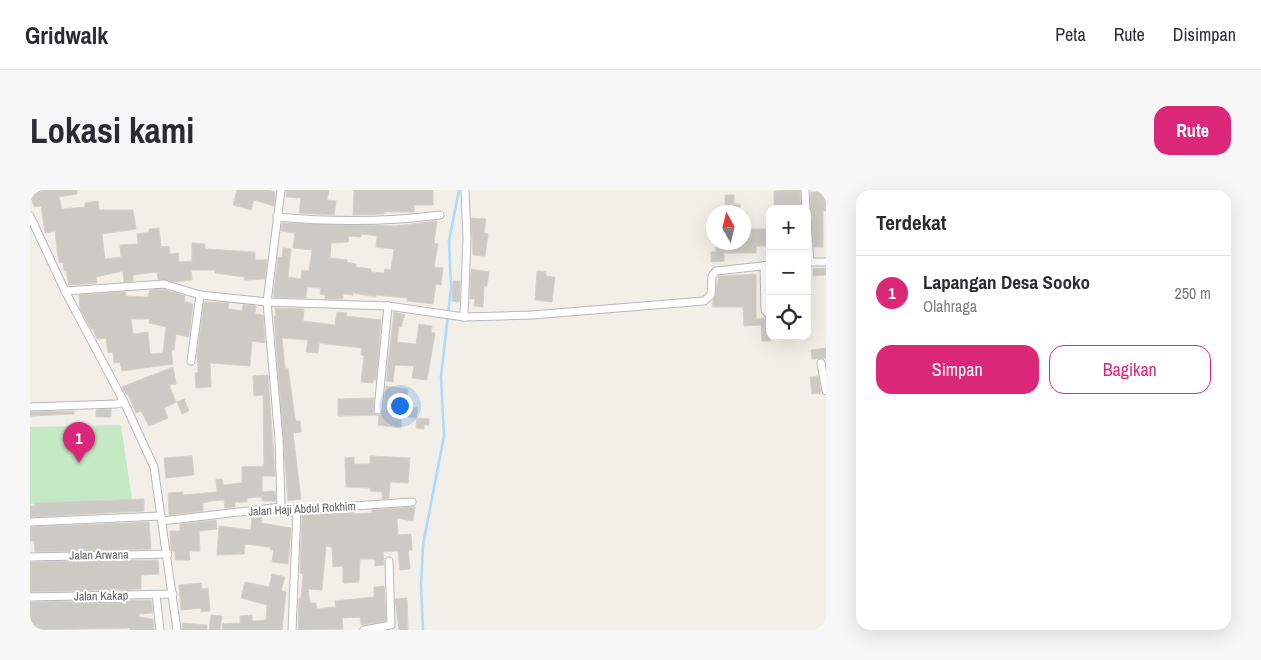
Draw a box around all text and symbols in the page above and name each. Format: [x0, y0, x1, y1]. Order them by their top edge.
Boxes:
text: Gridwalk [25, 19, 108, 51]
text: Peta [1055, 22, 1086, 47]
text: Rute [1114, 22, 1145, 47]
text: Disimpan [1173, 22, 1236, 47]
button: Rute [1154, 106, 1231, 155]
text: Lokasi kami [30, 107, 194, 154]
north arrow [706, 205, 751, 250]
map controls [766, 205, 811, 340]
button: + [766, 205, 811, 250]
text: Terdekat [876, 208, 947, 237]
button: − [766, 250, 811, 295]
text: Lapangan Desa Sooko [923, 269, 1090, 295]
text: 1 [888, 282, 896, 304]
text: 250 m [1175, 282, 1211, 304]
button: locate [766, 295, 811, 340]
text: Olahraga [923, 295, 977, 317]
button: Simpan [876, 345, 1039, 394]
button: Bagikan [1049, 345, 1211, 394]
your location [387, 393, 413, 419]
pin: 1 [63, 422, 95, 463]
street label: Jalan Haji Abdul Rokhim [248, 498, 356, 520]
street label: Jalan Arwana [69, 546, 129, 564]
street label: Jalan Kakap [74, 588, 128, 604]

